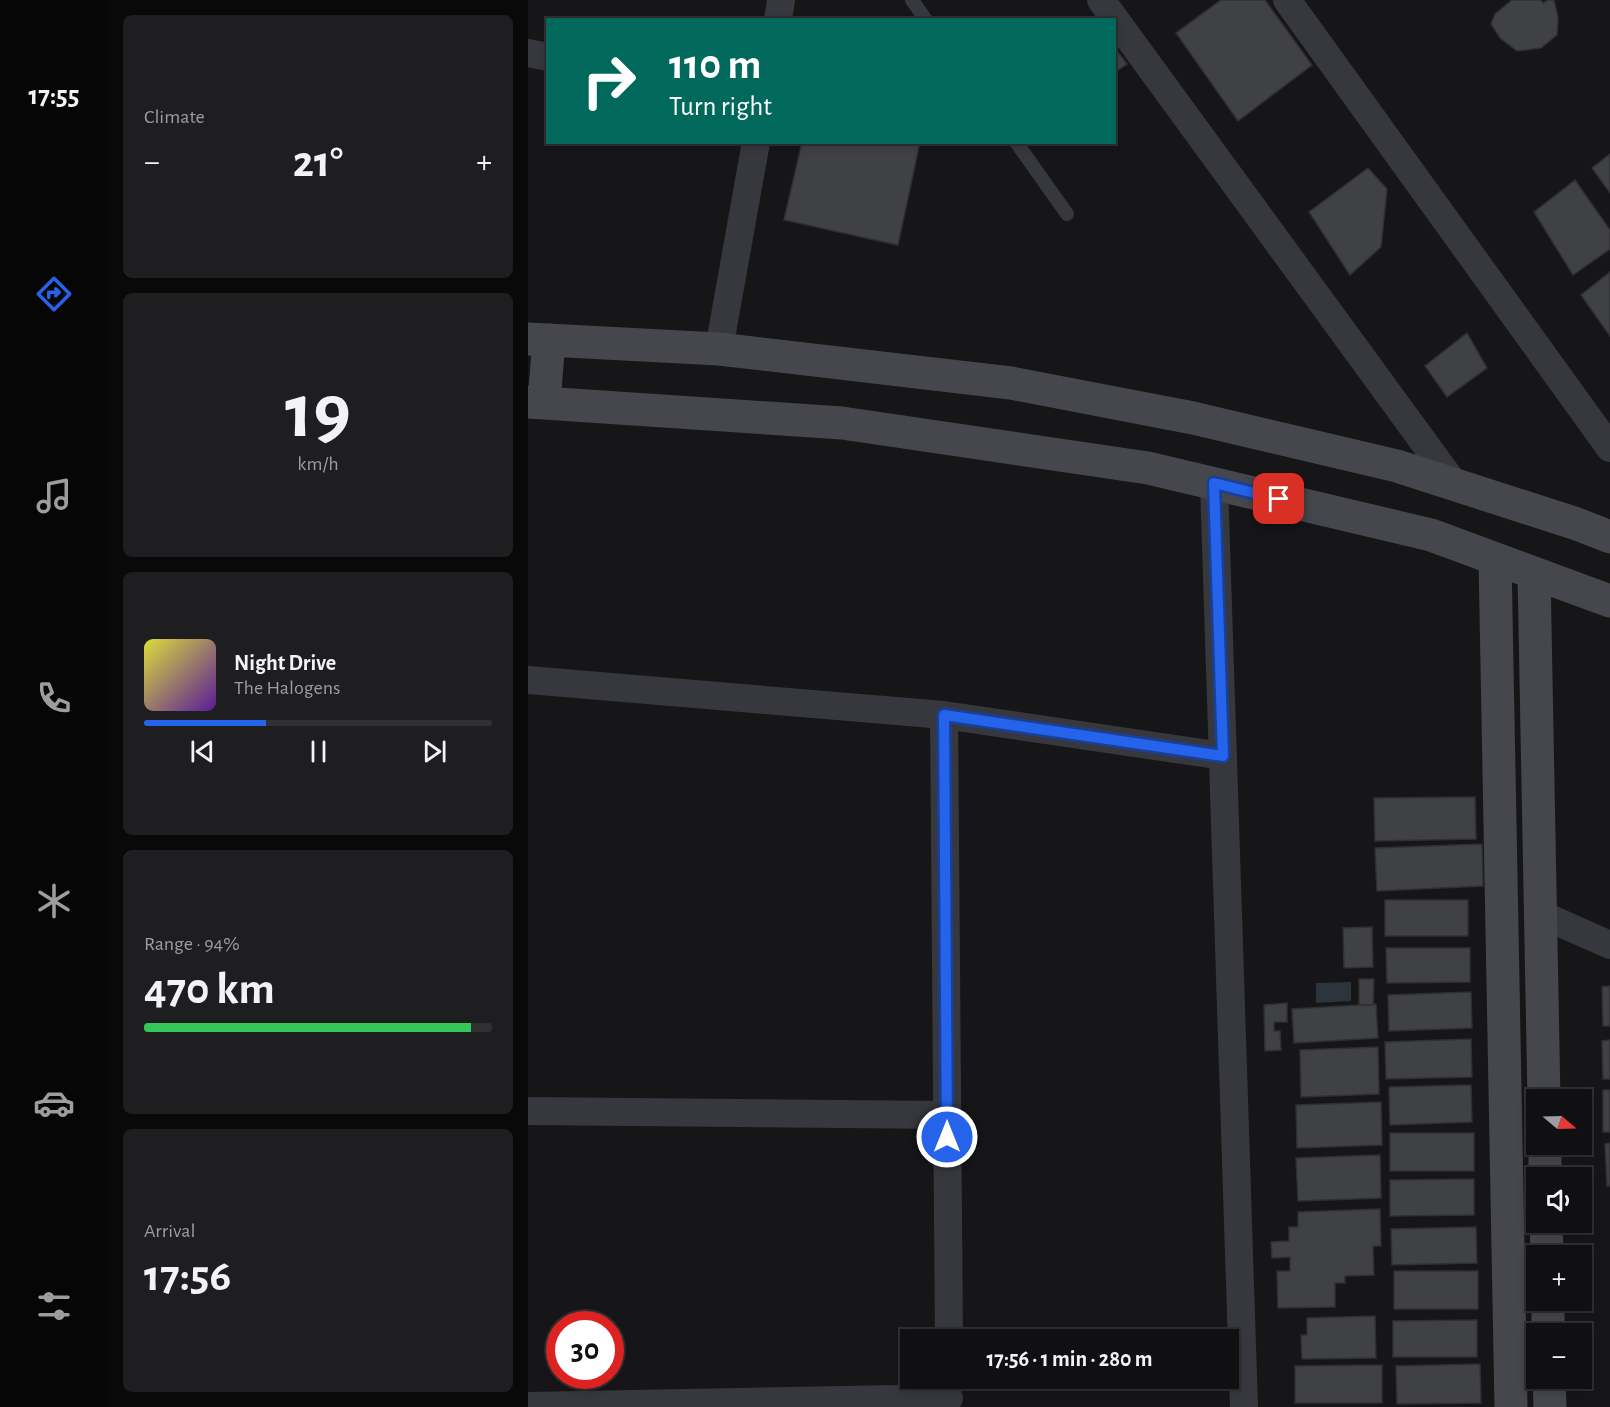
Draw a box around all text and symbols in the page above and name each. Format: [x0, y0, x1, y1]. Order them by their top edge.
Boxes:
icon: right [570, 42, 648, 120]
text: 110 m [669, 44, 761, 86]
text: 17:55 [29, 82, 79, 109]
text: Turn right [669, 93, 772, 120]
text: Climate [144, 107, 205, 127]
text: 21° [293, 140, 343, 185]
text: − [144, 146, 160, 179]
text: + [476, 146, 492, 179]
icon: directions [33, 273, 75, 315]
text: 19 [285, 374, 351, 452]
text: km/h [297, 454, 339, 474]
pin [1253, 473, 1304, 524]
icon: music [33, 475, 75, 517]
icon: arrive [1262, 482, 1295, 515]
text: Night Drive [234, 652, 336, 674]
icon: phone [33, 677, 75, 719]
text: The Halogens [234, 678, 340, 698]
icon: previous [186, 735, 219, 768]
icon: pause [302, 735, 335, 768]
icon: next [418, 735, 451, 768]
icon: climate [33, 880, 75, 922]
text: Range · 94% [144, 934, 240, 954]
text: 470 km [144, 967, 275, 1012]
icon: car [33, 1082, 75, 1124]
north arrow [1526, 1089, 1592, 1155]
map controls [1526, 1089, 1592, 1389]
position arrow [915, 1105, 979, 1169]
button: sound [1526, 1167, 1592, 1233]
text: Arrival [144, 1221, 195, 1241]
button: + [1526, 1245, 1592, 1311]
text: 17:56 [144, 1254, 231, 1299]
icon: filters [33, 1285, 75, 1327]
speed limit sign: 30 [546, 1311, 624, 1389]
button: − [1526, 1323, 1592, 1389]
text: 17:56 · 1 min · 280 m [986, 1348, 1153, 1370]

